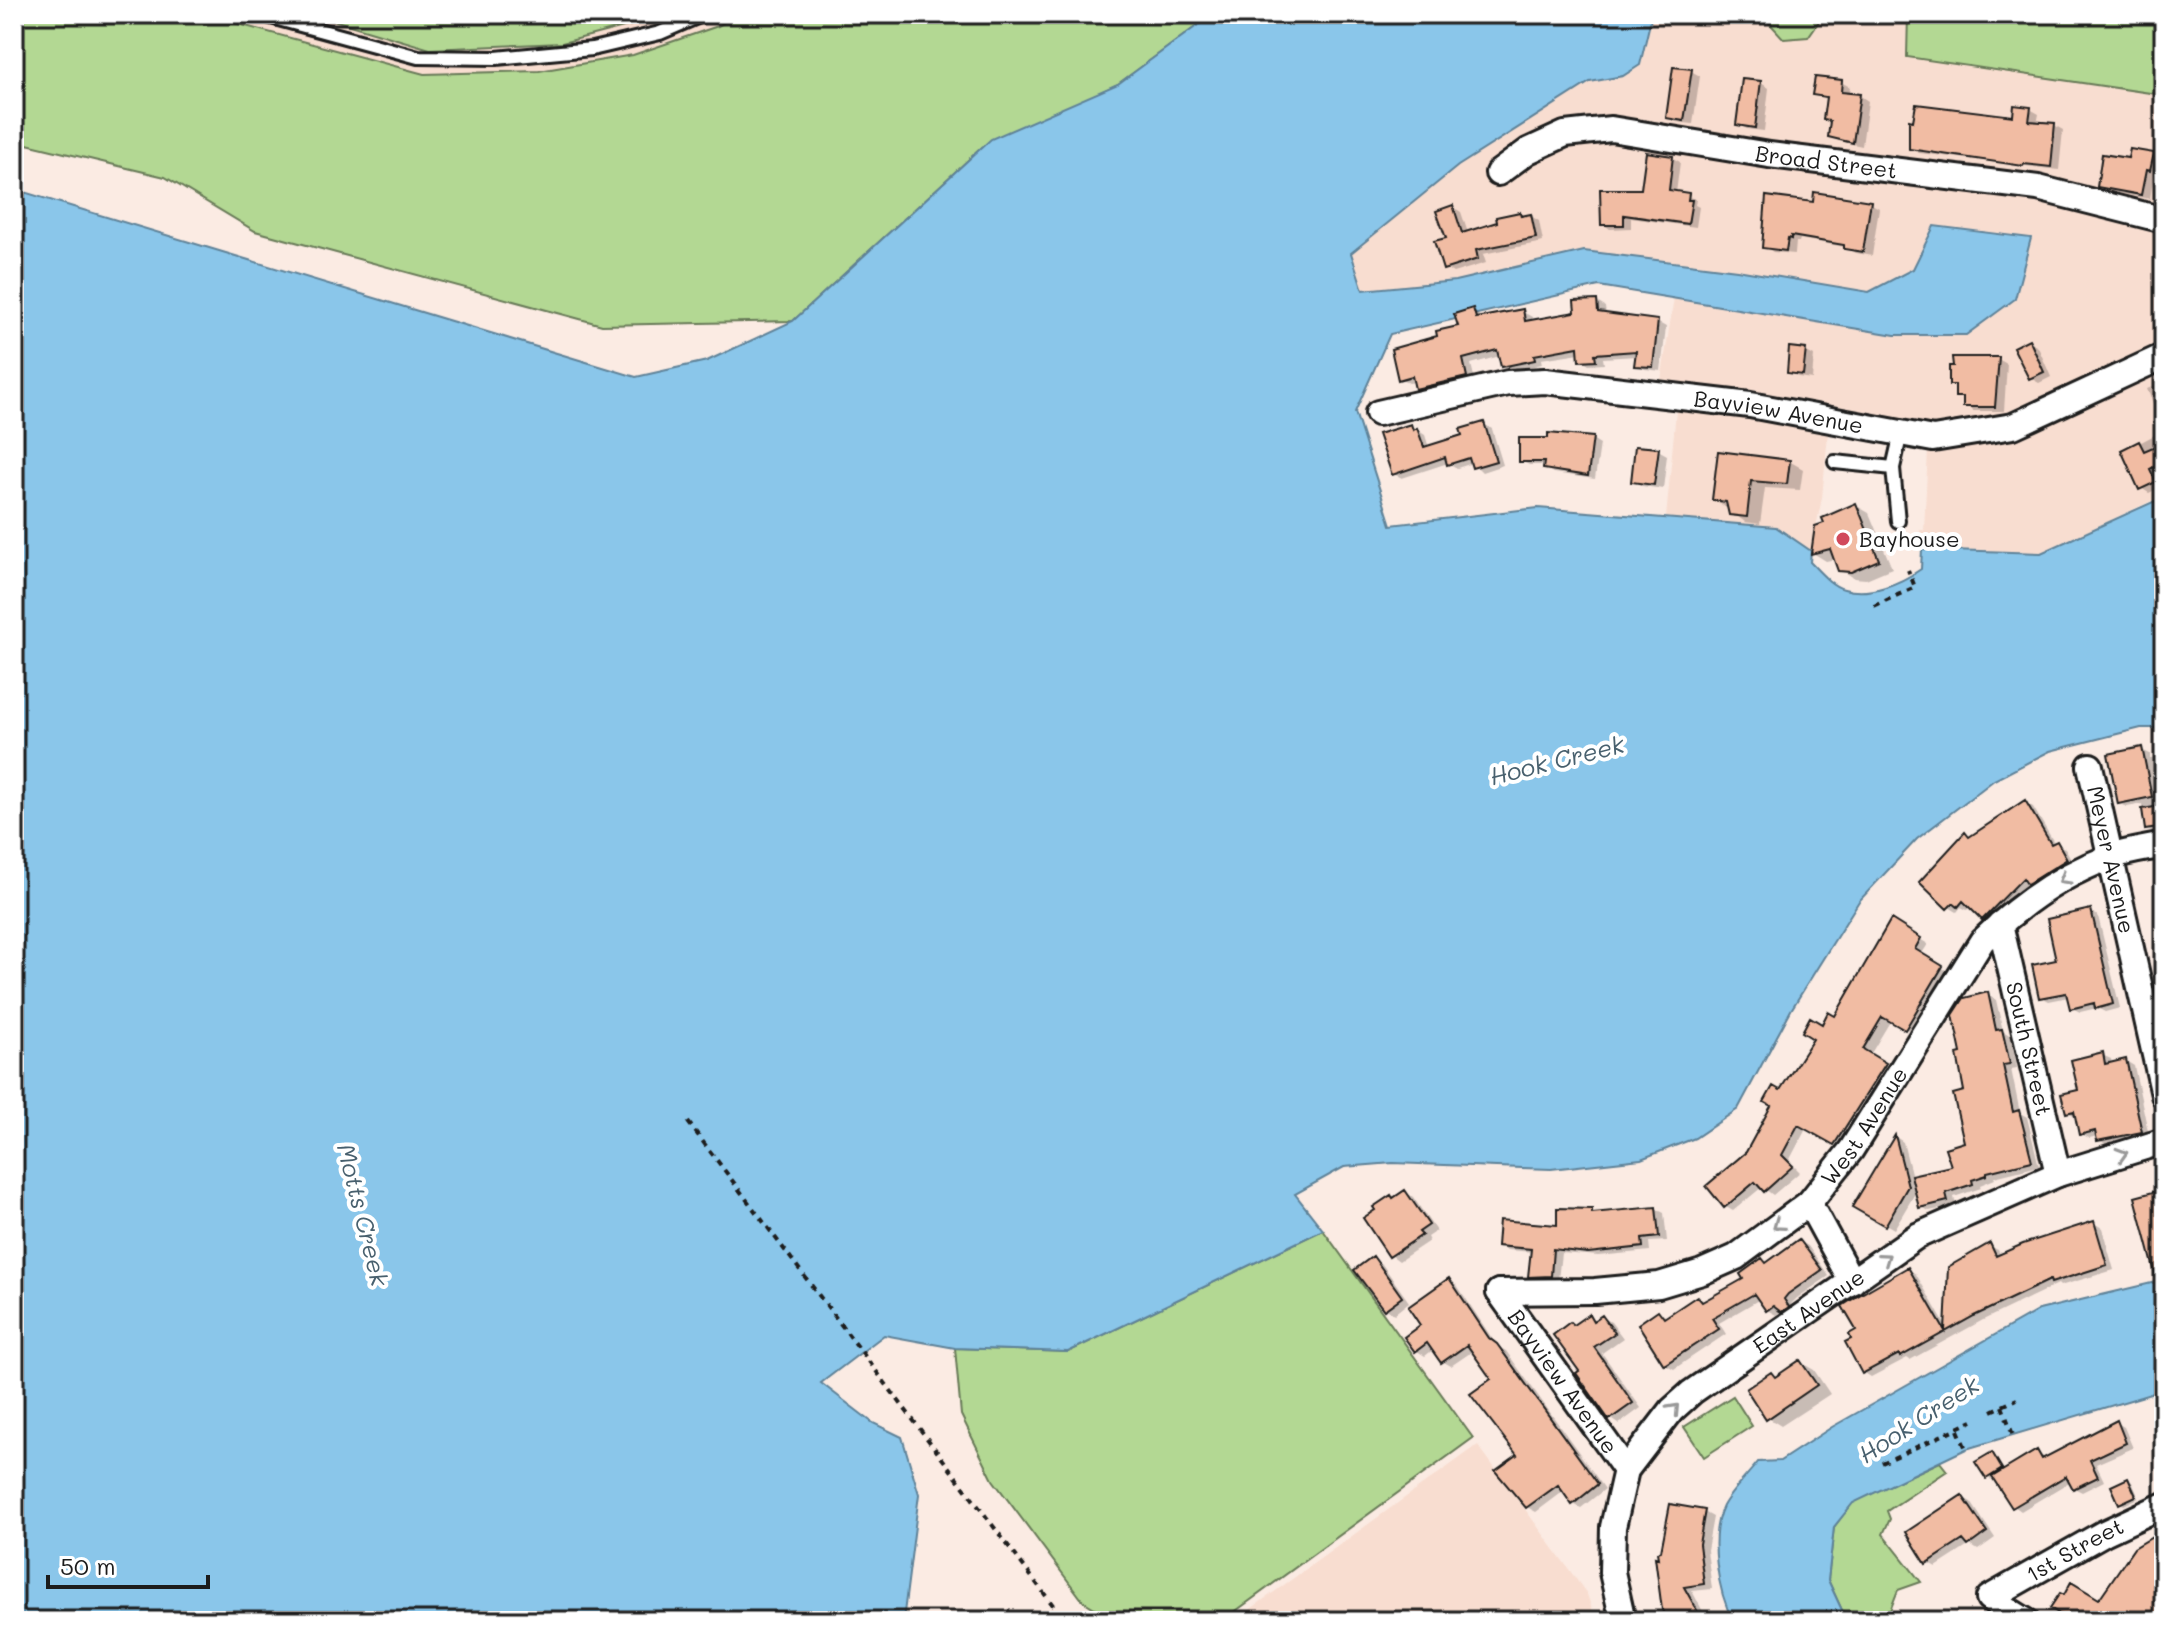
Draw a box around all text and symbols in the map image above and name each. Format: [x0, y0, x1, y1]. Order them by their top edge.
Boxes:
street label: Broad Street [1753, 138, 1899, 185]
street label: Bayview Avenue [1692, 384, 1866, 440]
place label: Bayhouse [1859, 524, 1960, 553]
marker: Bayhouse [1834, 530, 1852, 548]
water label: Hook Creek [1486, 728, 1628, 791]
street label: Meyer Avenue [2081, 783, 2142, 936]
one-way arrow [2059, 869, 2073, 885]
street label: South Street [2000, 979, 2059, 1118]
street label: West Avenue [1814, 1061, 1914, 1191]
water label: Motts Creek [331, 1140, 396, 1290]
one-way arrow [2115, 1147, 2129, 1163]
one-way arrow [1773, 1216, 1787, 1230]
one-way arrow [1877, 1253, 1891, 1268]
street label: East Avenue [1747, 1262, 1870, 1360]
street label: Bayview Avenue [1502, 1303, 1625, 1459]
water label: Hook Creek [1852, 1368, 1985, 1469]
one-way arrow [1665, 1404, 1679, 1419]
street label: 1st Street [2021, 1511, 2128, 1588]
scale bar [48, 1539, 208, 1589]
text: 50 m [60, 1550, 116, 1581]

